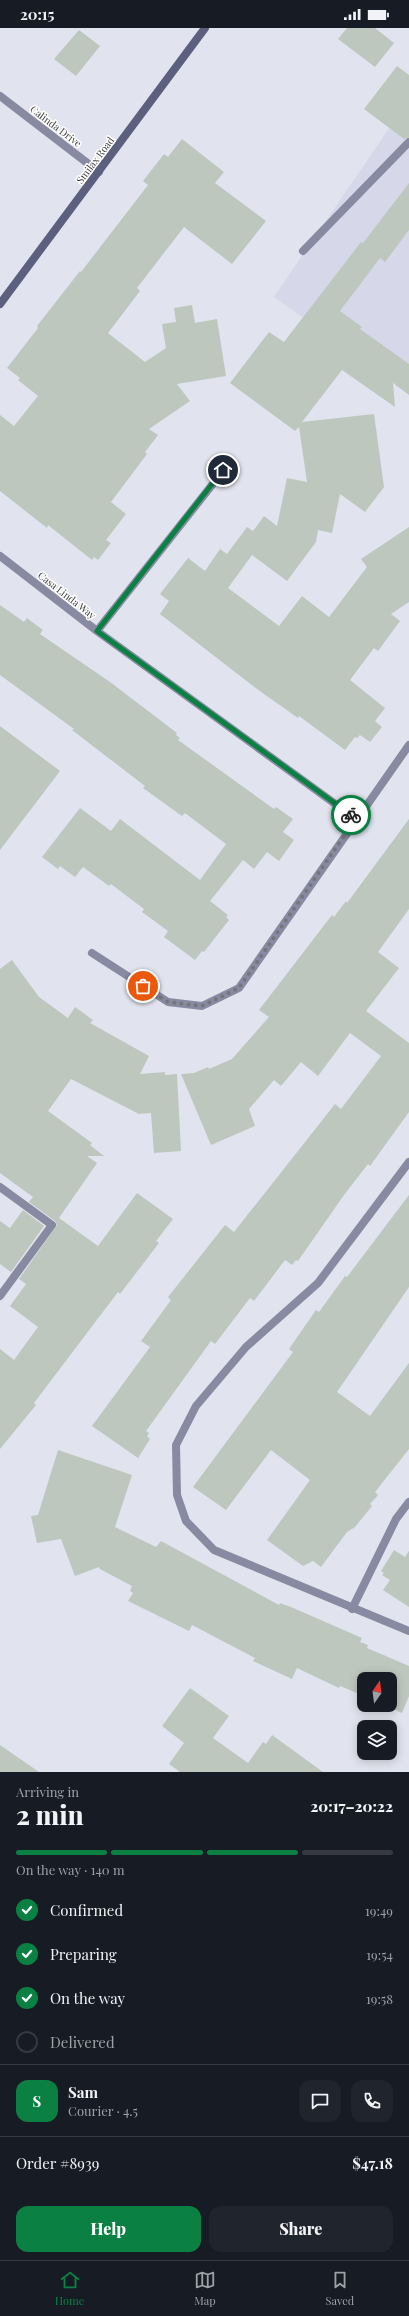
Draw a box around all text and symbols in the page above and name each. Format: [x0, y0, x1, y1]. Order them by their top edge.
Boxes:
text: 20:15 [20, 4, 54, 24]
street label: Calinda Drive [27, 102, 85, 150]
street label: Smilax Road [73, 134, 117, 186]
pin [206, 453, 240, 487]
icon: home [212, 459, 234, 481]
street label: Casa Linda Way [35, 568, 99, 622]
courier [331, 795, 371, 835]
icon: bike [340, 804, 362, 826]
pin [126, 969, 160, 1003]
icon: bag [132, 975, 154, 997]
north arrow [357, 1672, 397, 1712]
map controls [357, 1672, 397, 1760]
button: layers [357, 1720, 397, 1760]
text: Arriving in [16, 1783, 79, 1800]
text: 20:17–20:22 [310, 1796, 393, 1816]
text: 2 min [16, 1797, 84, 1832]
text: On the way · 140 m [16, 1861, 124, 1878]
icon: check [16, 1899, 38, 1921]
text: Confirmed [50, 1900, 123, 1920]
text: 19:49 [365, 1902, 393, 1919]
icon: check [16, 1943, 38, 1965]
text: Preparing [50, 1944, 117, 1964]
text: 19:54 [366, 1946, 393, 1963]
icon: check [16, 1987, 38, 2009]
text: On the way [50, 1988, 125, 2008]
text: 19:58 [366, 1990, 393, 2007]
text: Delivered [50, 2032, 115, 2052]
button: chat [299, 2080, 341, 2122]
button: phone [351, 2080, 393, 2122]
text: Sam [68, 2082, 98, 2102]
text: S [33, 2091, 41, 2111]
text: Courier · 4.5 [68, 2102, 138, 2119]
text: Order #8939 [16, 2153, 99, 2173]
text: $47.18 [352, 2153, 393, 2173]
button: Help [16, 2206, 201, 2252]
button: Share [209, 2206, 393, 2252]
tab: Home [55, 2269, 84, 2308]
tab: Map [194, 2269, 216, 2308]
tab: Saved [326, 2269, 354, 2308]

